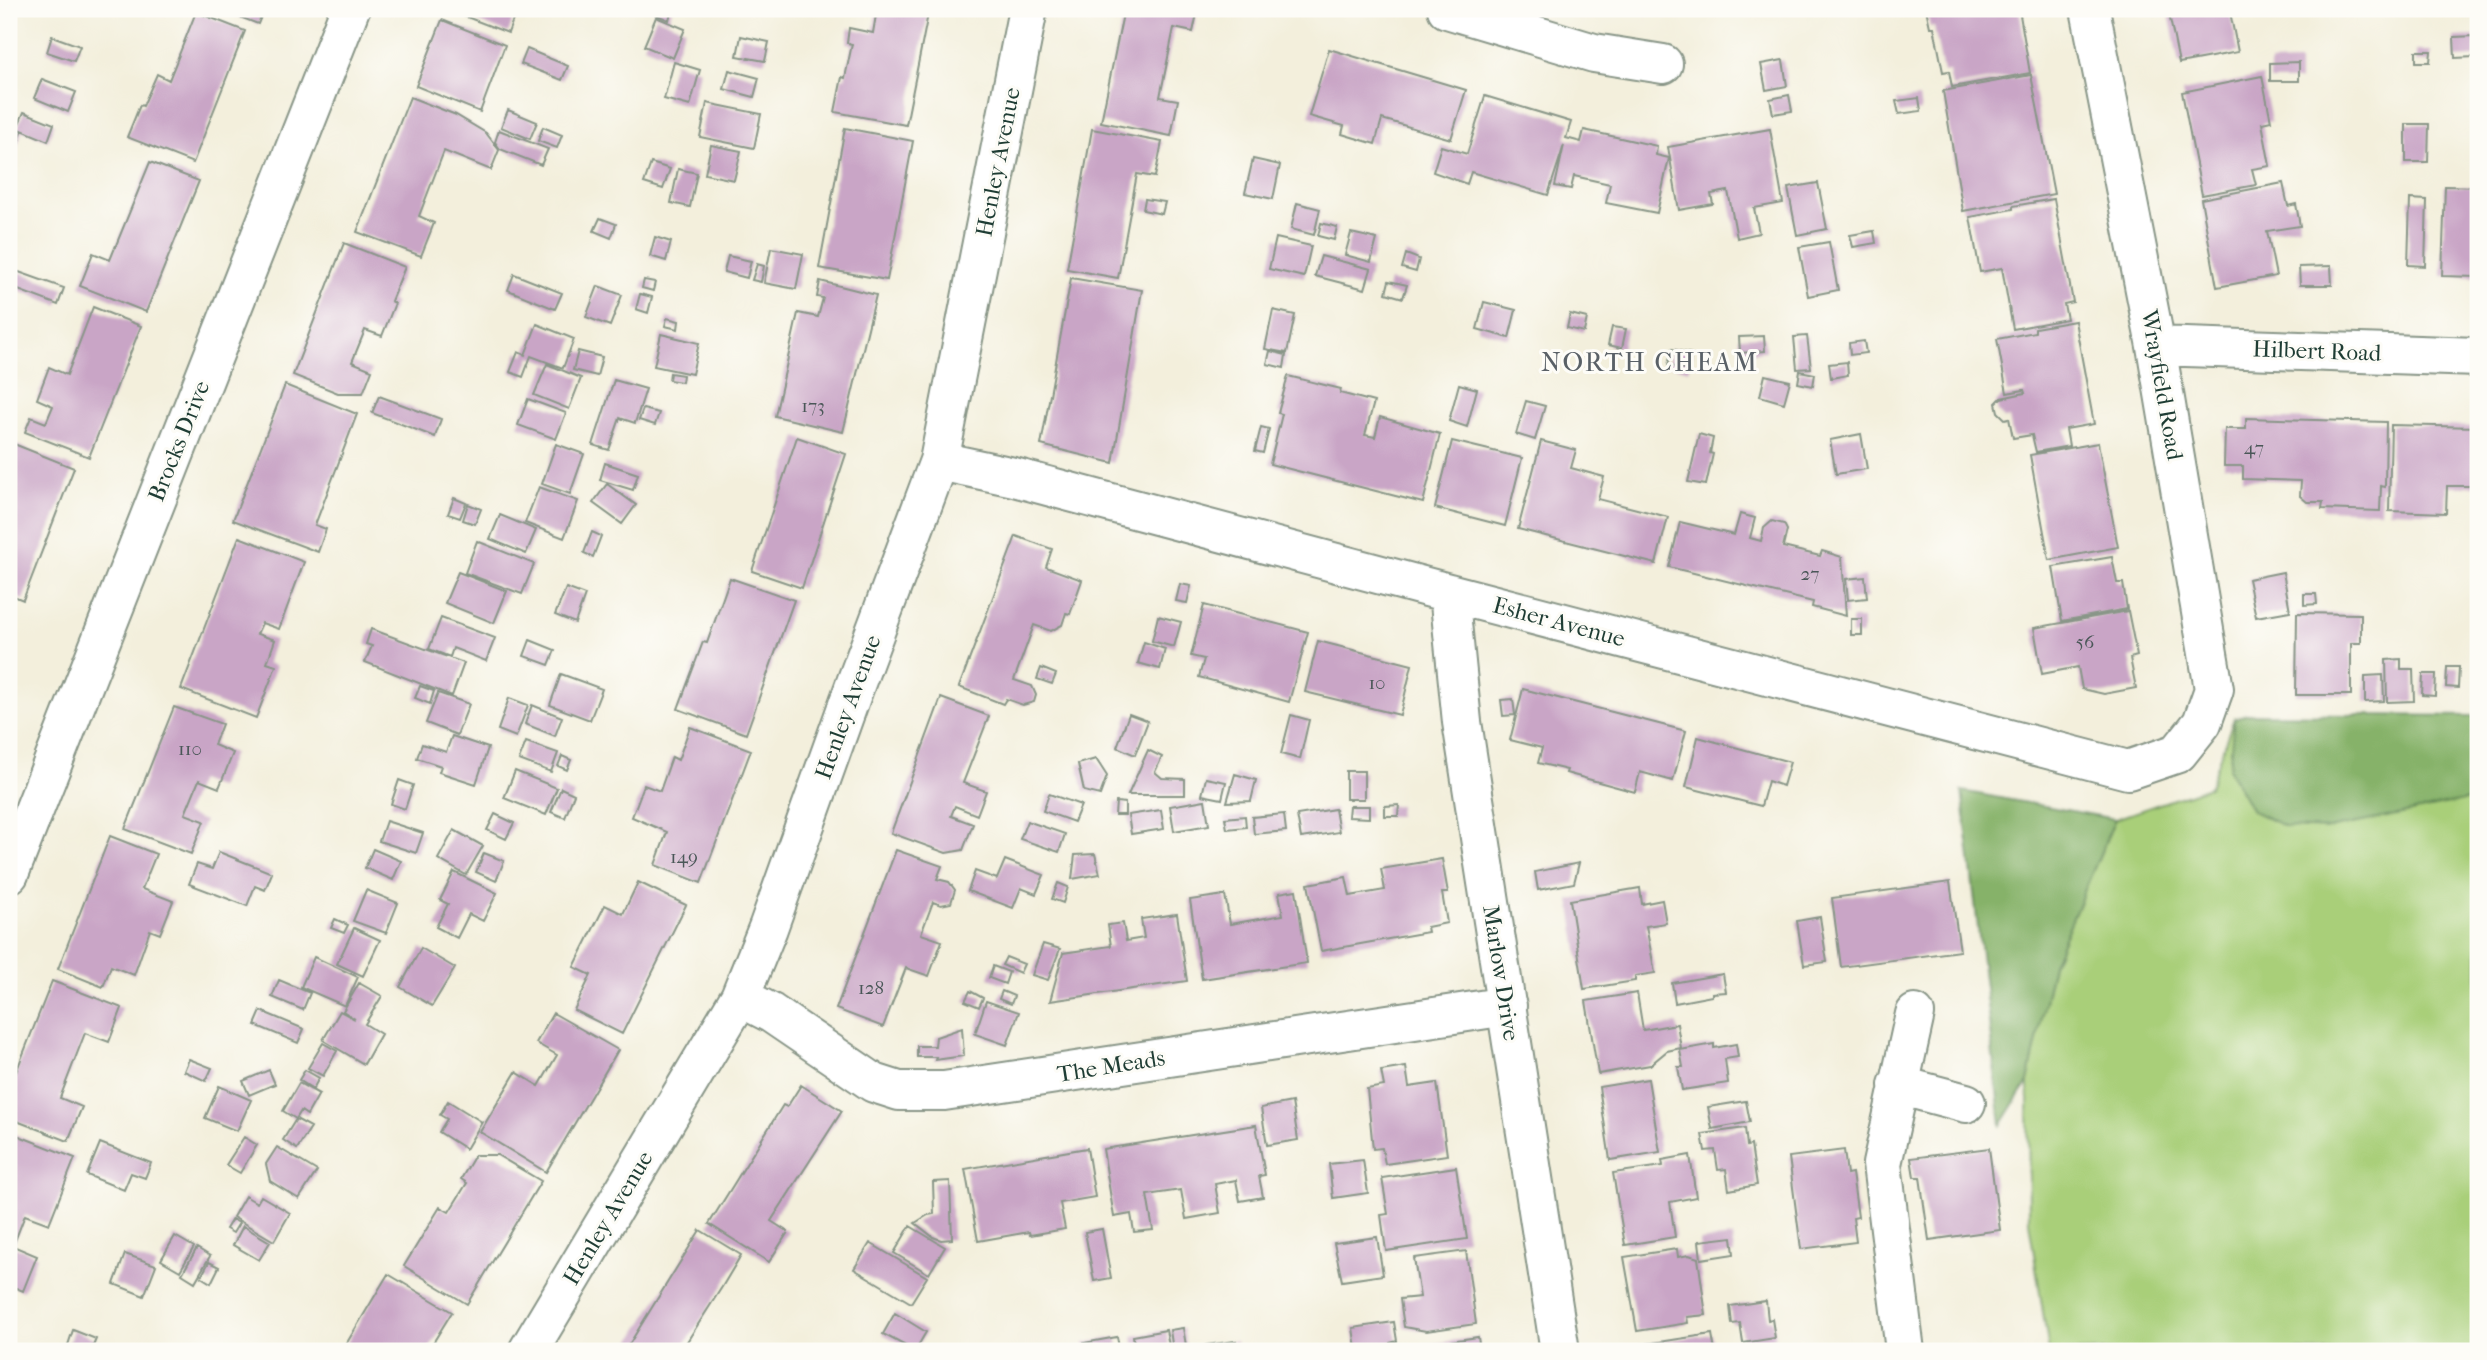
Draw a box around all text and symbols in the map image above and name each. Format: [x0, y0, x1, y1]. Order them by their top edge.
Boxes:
street label: Henley Avenue [970, 85, 1026, 239]
street label: Wrayfield Road [2135, 307, 2189, 463]
street label: Hilbert Road [2252, 335, 2382, 367]
district label: NORTH CHEAM [1541, 347, 1759, 378]
street label: Brocks Drive [143, 377, 215, 505]
house number: 173 [801, 395, 825, 417]
house number: 47 [2244, 437, 2264, 459]
house number: 27 [1801, 563, 1819, 585]
street label: Esher Avenue [1490, 591, 1628, 653]
street label: Henley Avenue [809, 631, 887, 783]
house number: 56 [2076, 631, 2095, 653]
house number: 10 [1368, 672, 1386, 694]
house number: 110 [178, 738, 202, 760]
house number: 149 [670, 846, 698, 868]
street label: Marlow Drive [1477, 903, 1525, 1043]
house number: 128 [858, 977, 884, 999]
street label: The Meads [1055, 1044, 1167, 1088]
street label: Henley Avenue [557, 1146, 659, 1290]

